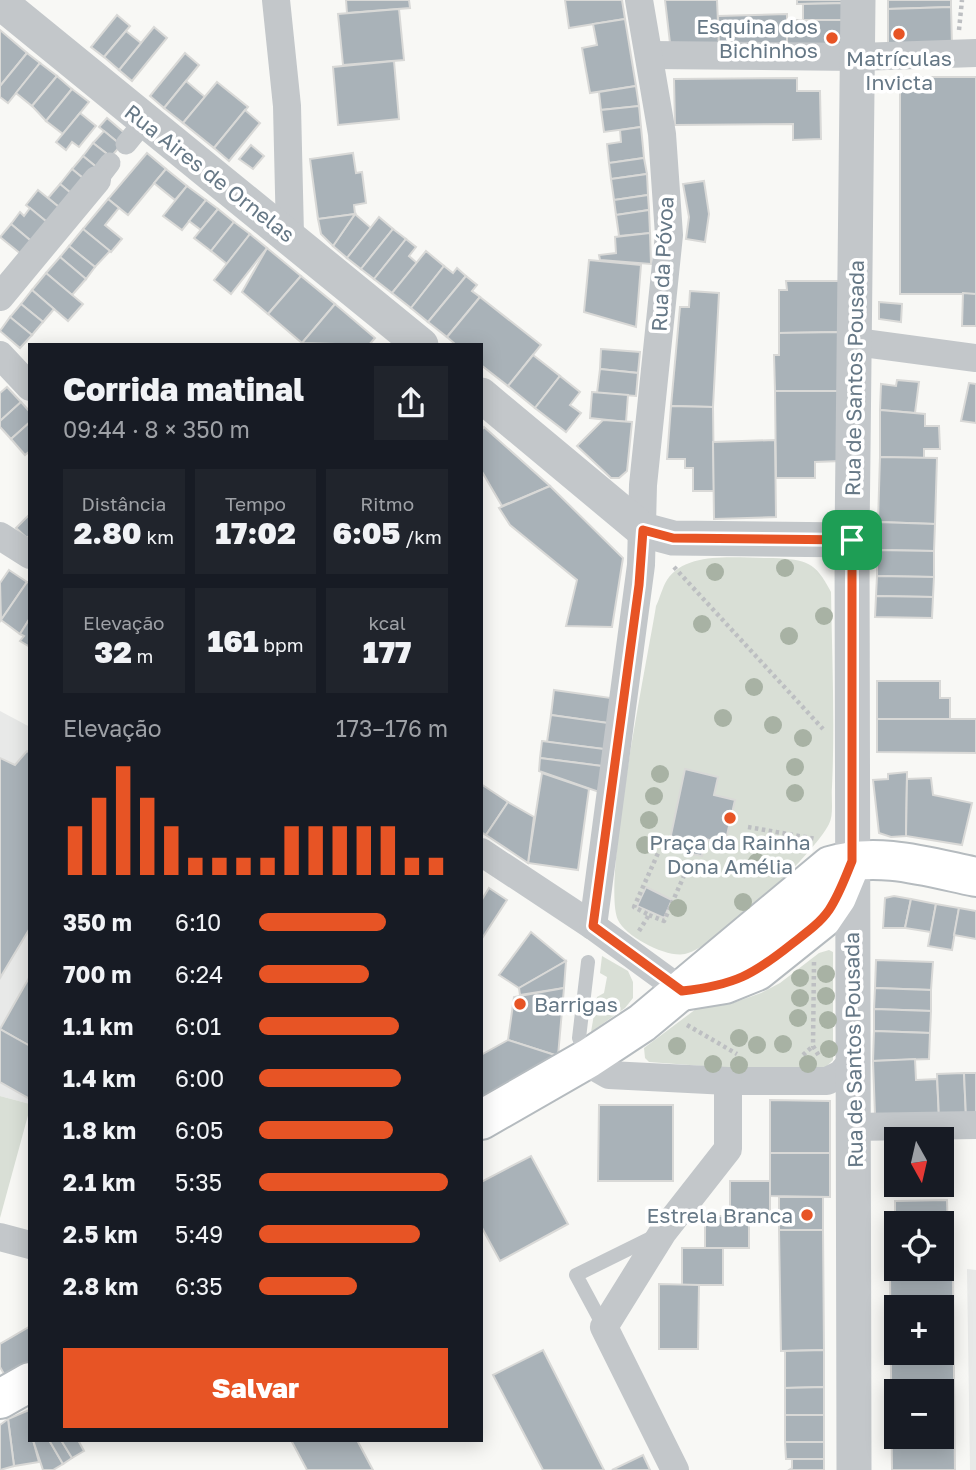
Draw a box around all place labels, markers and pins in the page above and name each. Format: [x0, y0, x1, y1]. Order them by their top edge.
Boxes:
place label: Esquina dos Bichinhos [696, 13, 818, 63]
marker: Matrículas Invicta [891, 26, 907, 42]
marker: Esquina dos Bichinhos [824, 30, 840, 46]
place label: Matrículas Invicta [846, 45, 952, 95]
pin [822, 510, 882, 570]
marker: Praça da Rainha Dona Amélia [722, 810, 738, 826]
place label: Praça da Rainha Dona Amélia [649, 829, 811, 879]
place label: Barrigas [534, 991, 618, 1017]
marker: Barrigas [512, 996, 528, 1012]
place label: Estrela Branca [647, 1202, 793, 1228]
marker: Estrela Branca [799, 1207, 815, 1223]

